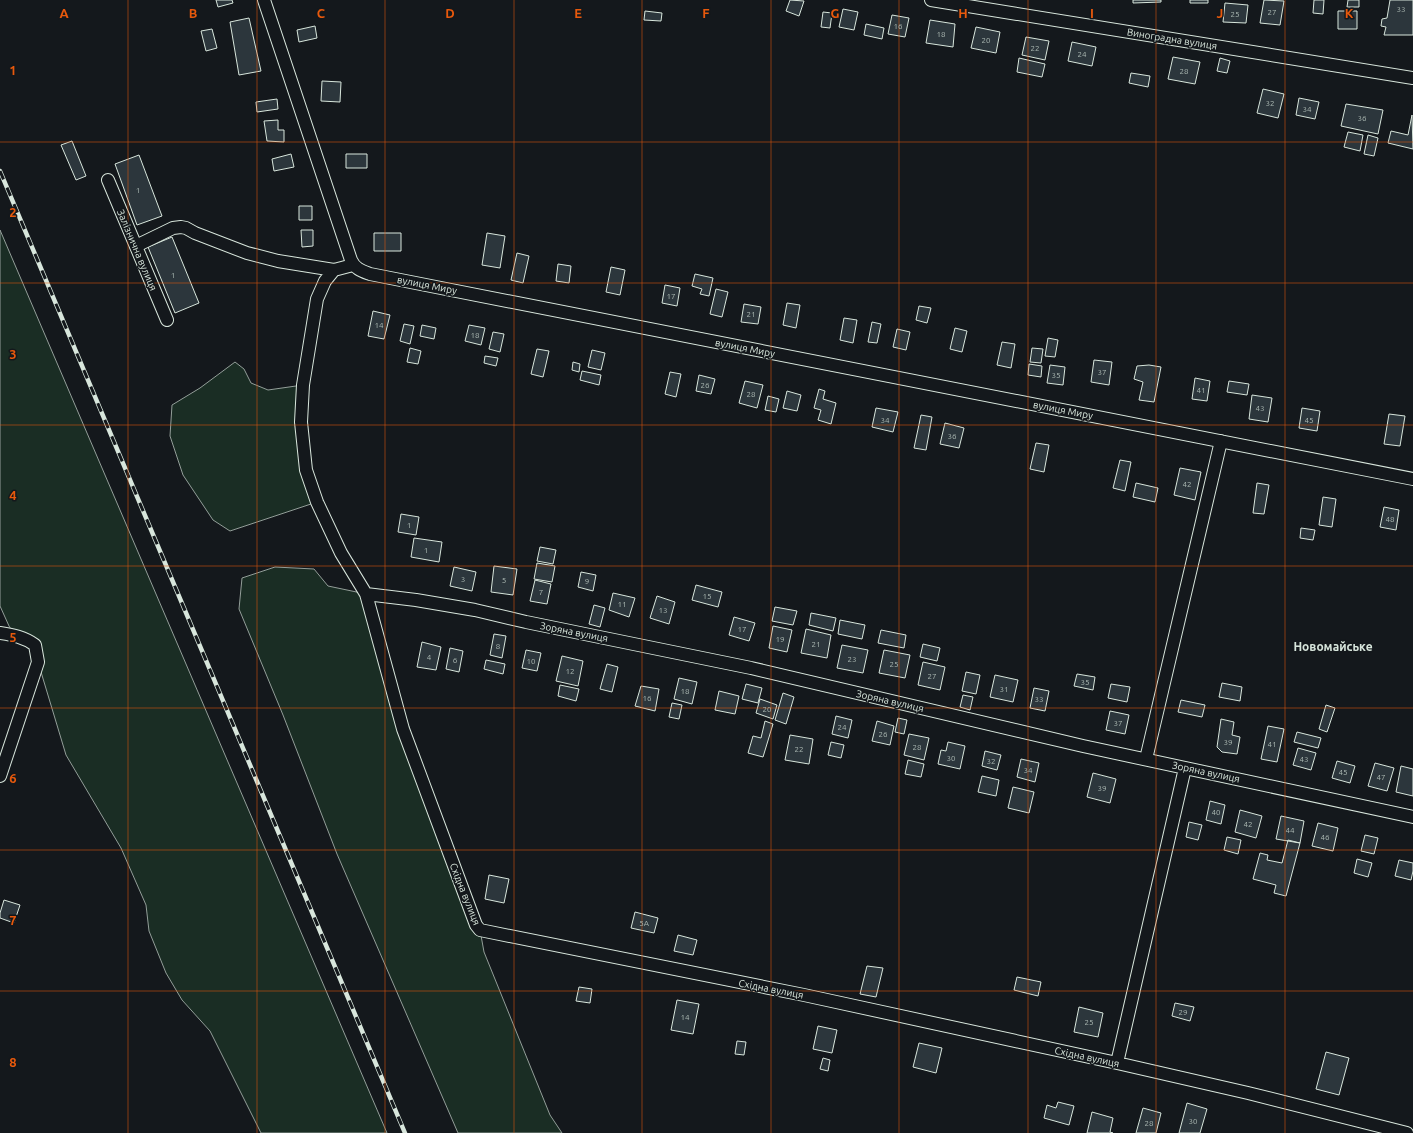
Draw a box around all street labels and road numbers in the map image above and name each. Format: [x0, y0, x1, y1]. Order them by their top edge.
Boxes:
street label: Виноградна вулиця [1126, 26, 1218, 52]
street label: Залізнична вулиця [115, 208, 159, 292]
street label: вулиця Миру [396, 274, 458, 296]
street label: вулиця Миру [714, 337, 776, 359]
street label: вулиця Миру [1032, 399, 1094, 421]
street label: Зоряна вулиця [539, 620, 609, 644]
street label: Зоряна вулиця [855, 688, 925, 714]
street label: Зоряна вулиця [1171, 759, 1241, 785]
street label: Східна вулиця [448, 861, 482, 927]
street label: Східна вулиця [738, 977, 804, 1001]
street label: Східна вулиця [1054, 1045, 1120, 1069]

